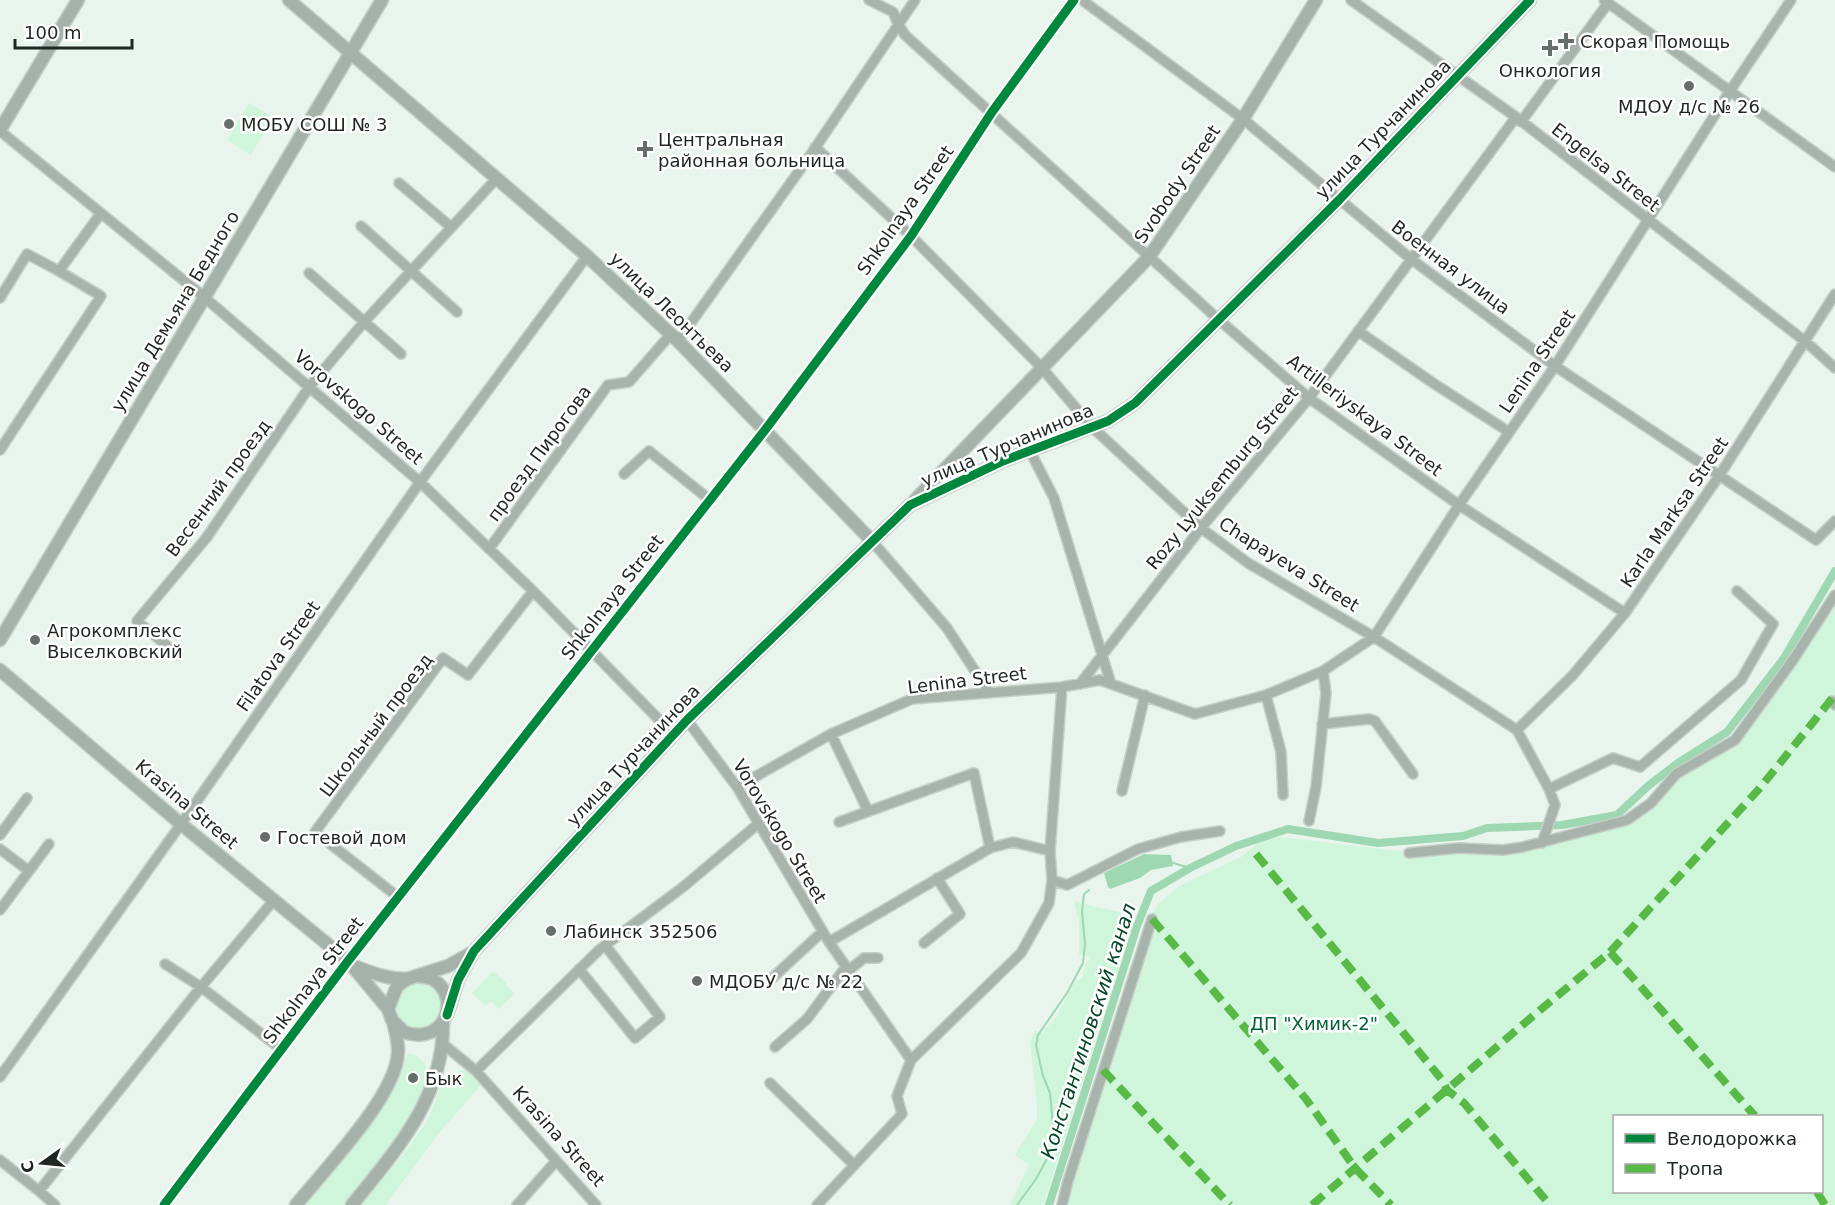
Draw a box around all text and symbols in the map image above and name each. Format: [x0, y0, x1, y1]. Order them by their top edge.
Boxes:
scale bar [15, 12, 132, 50]
text: 100 m [24, 22, 82, 43]
place label: Скорая Помощь [1580, 31, 1730, 52]
marker: Скорая Помощь [1557, 32, 1575, 50]
marker: Онкология [1541, 39, 1559, 57]
street label: улица Турчанинова [1311, 55, 1455, 203]
place label: Онкология [1499, 60, 1601, 81]
marker: МДОУ д/с № 26 [1682, 79, 1696, 93]
place label: МДОУ д/с № 26 [1618, 96, 1760, 117]
place label: МОБУ СОШ № 3 [241, 114, 387, 135]
marker: МОБУ СОШ № 3 [222, 117, 236, 131]
street label: Engelsa Street [1548, 118, 1664, 216]
street label: Svobody Street [1130, 121, 1224, 247]
place label: Центральная районная больница [658, 129, 845, 171]
marker: Центральная районная больница [636, 140, 654, 158]
street label: Shkolnaya Street [852, 141, 958, 279]
street label: улица Демьяна Бедного [107, 207, 243, 415]
street label: Военная улица [1388, 216, 1514, 318]
street label: улица Леонтьева [606, 247, 738, 377]
street label: Lenina Street [1495, 305, 1579, 417]
street label: Vorovskogo Street [290, 345, 428, 469]
street label: Artilleriyskaya Street [1283, 350, 1447, 480]
street label: проезд Пирогова [483, 381, 595, 525]
street label: Rozy Lyuksemburg Street [1142, 382, 1302, 574]
street label: улица Турчанинова [918, 399, 1096, 491]
street label: Весенний проезд [161, 415, 275, 561]
street label: Karla Marksa Street [1616, 433, 1732, 591]
street label: Chapayeva Street [1215, 512, 1363, 616]
street label: Shkolnaya Street [557, 530, 667, 664]
street label: Filatova Street [232, 597, 324, 715]
place label: Агрокомплекс Выселковский [47, 620, 183, 662]
marker: Агрокомплекс Выселковский [28, 633, 42, 647]
street label: Школьный проезд [315, 649, 437, 801]
street label: Lenina Street [906, 662, 1028, 698]
street label: улица Турчанинова [562, 680, 704, 830]
street label: Krasina Street [131, 755, 243, 853]
street label: Vorovskogo Street [729, 755, 831, 907]
place label: Гостевой дом [277, 827, 407, 848]
marker: Гостевой дом [258, 830, 272, 844]
water label: Константиновский канал [1035, 900, 1141, 1162]
street label: Shkolnaya Street [259, 913, 367, 1047]
place label: Лабинск 352506 [563, 921, 717, 942]
marker: Лабинск 352506 [544, 924, 558, 938]
place label: МДОБУ д/с № 22 [709, 971, 863, 992]
marker: МДОБУ д/с № 22 [690, 974, 704, 988]
park label: ДП "Химик-2" [1250, 1013, 1378, 1034]
place label: Бык [425, 1068, 463, 1089]
marker: Бык [406, 1071, 420, 1085]
street label: Krasina Street [509, 1082, 609, 1190]
legend [1613, 1115, 1823, 1193]
text: Велодорожка [1667, 1128, 1797, 1149]
north arrow [12, 1133, 72, 1193]
text: Тропа [1666, 1158, 1723, 1179]
text: С [17, 1159, 39, 1175]

